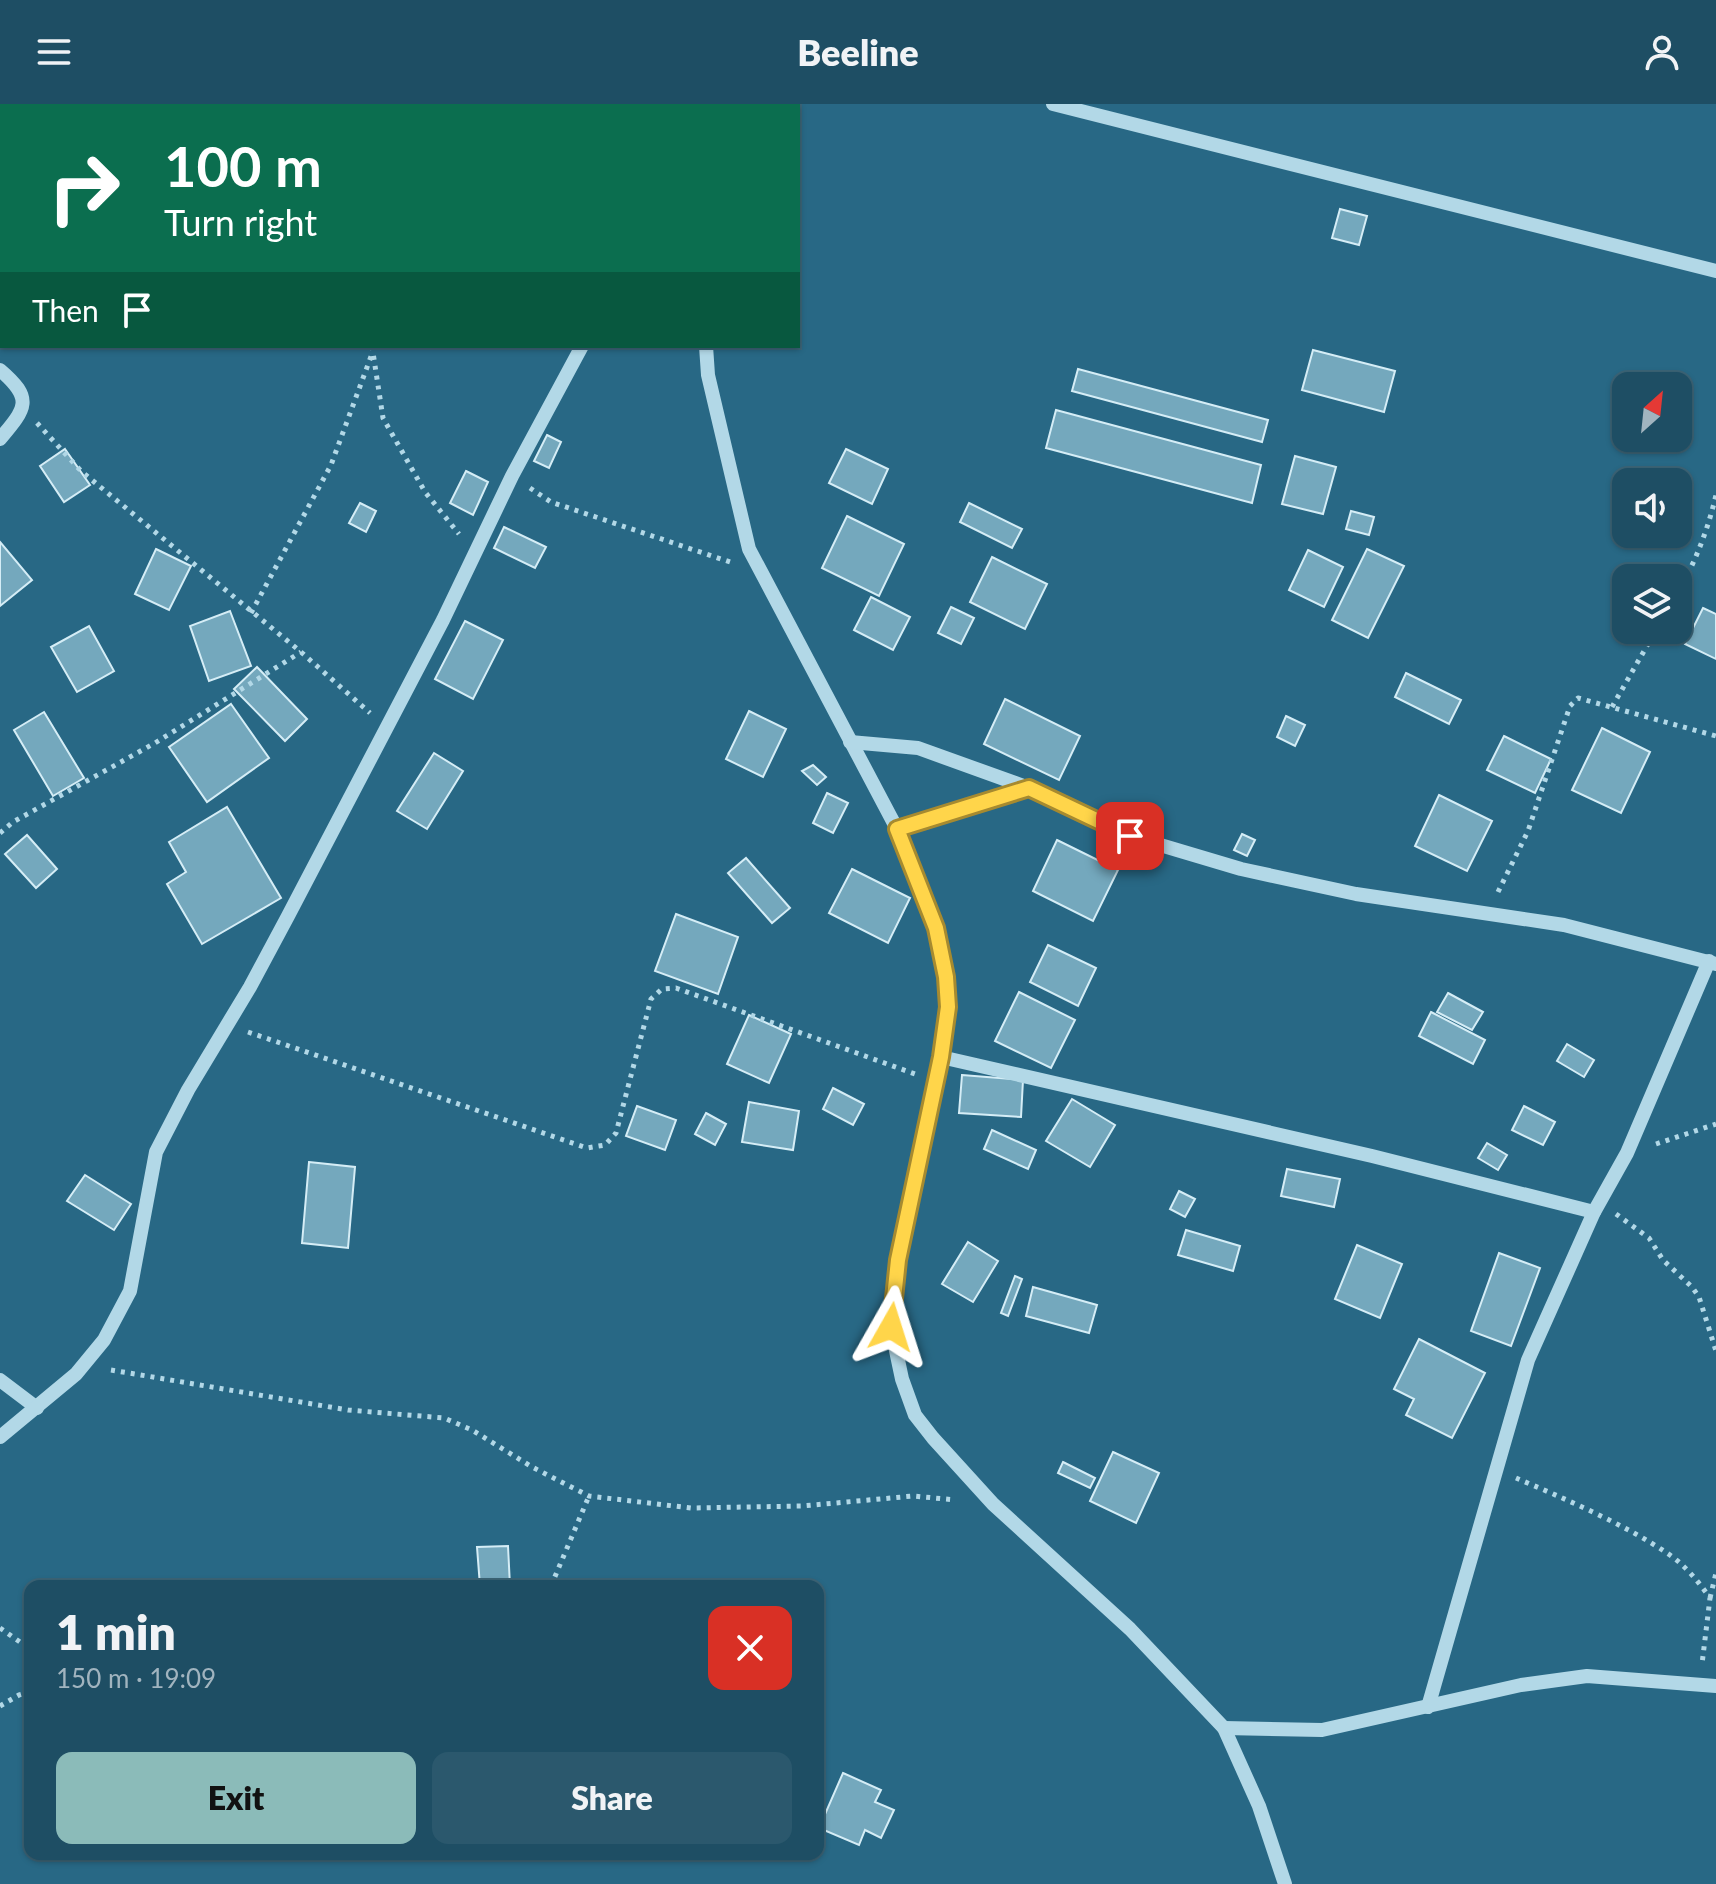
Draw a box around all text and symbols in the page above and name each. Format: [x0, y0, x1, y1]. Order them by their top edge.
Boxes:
icon: menu [32, 30, 76, 74]
text: Beeline [797, 30, 919, 74]
icon: person [1640, 30, 1684, 74]
text: 100 m [164, 132, 322, 199]
icon: right [32, 136, 136, 240]
text: Turn right [164, 200, 317, 244]
icon: arrive [115, 288, 159, 332]
text: Then [32, 292, 99, 328]
north arrow [1612, 372, 1692, 452]
map controls [1612, 372, 1692, 644]
button: sound [1612, 468, 1692, 548]
button: layers [1612, 564, 1692, 644]
pin [1096, 802, 1164, 870]
icon: arrive [1108, 814, 1152, 858]
position arrow [849, 1285, 933, 1369]
text: 1 min [56, 1603, 176, 1660]
button: close [708, 1606, 792, 1690]
text: 150 m · 19:09 [56, 1662, 216, 1694]
button: Exit [56, 1752, 416, 1844]
button: Share [432, 1752, 792, 1844]

